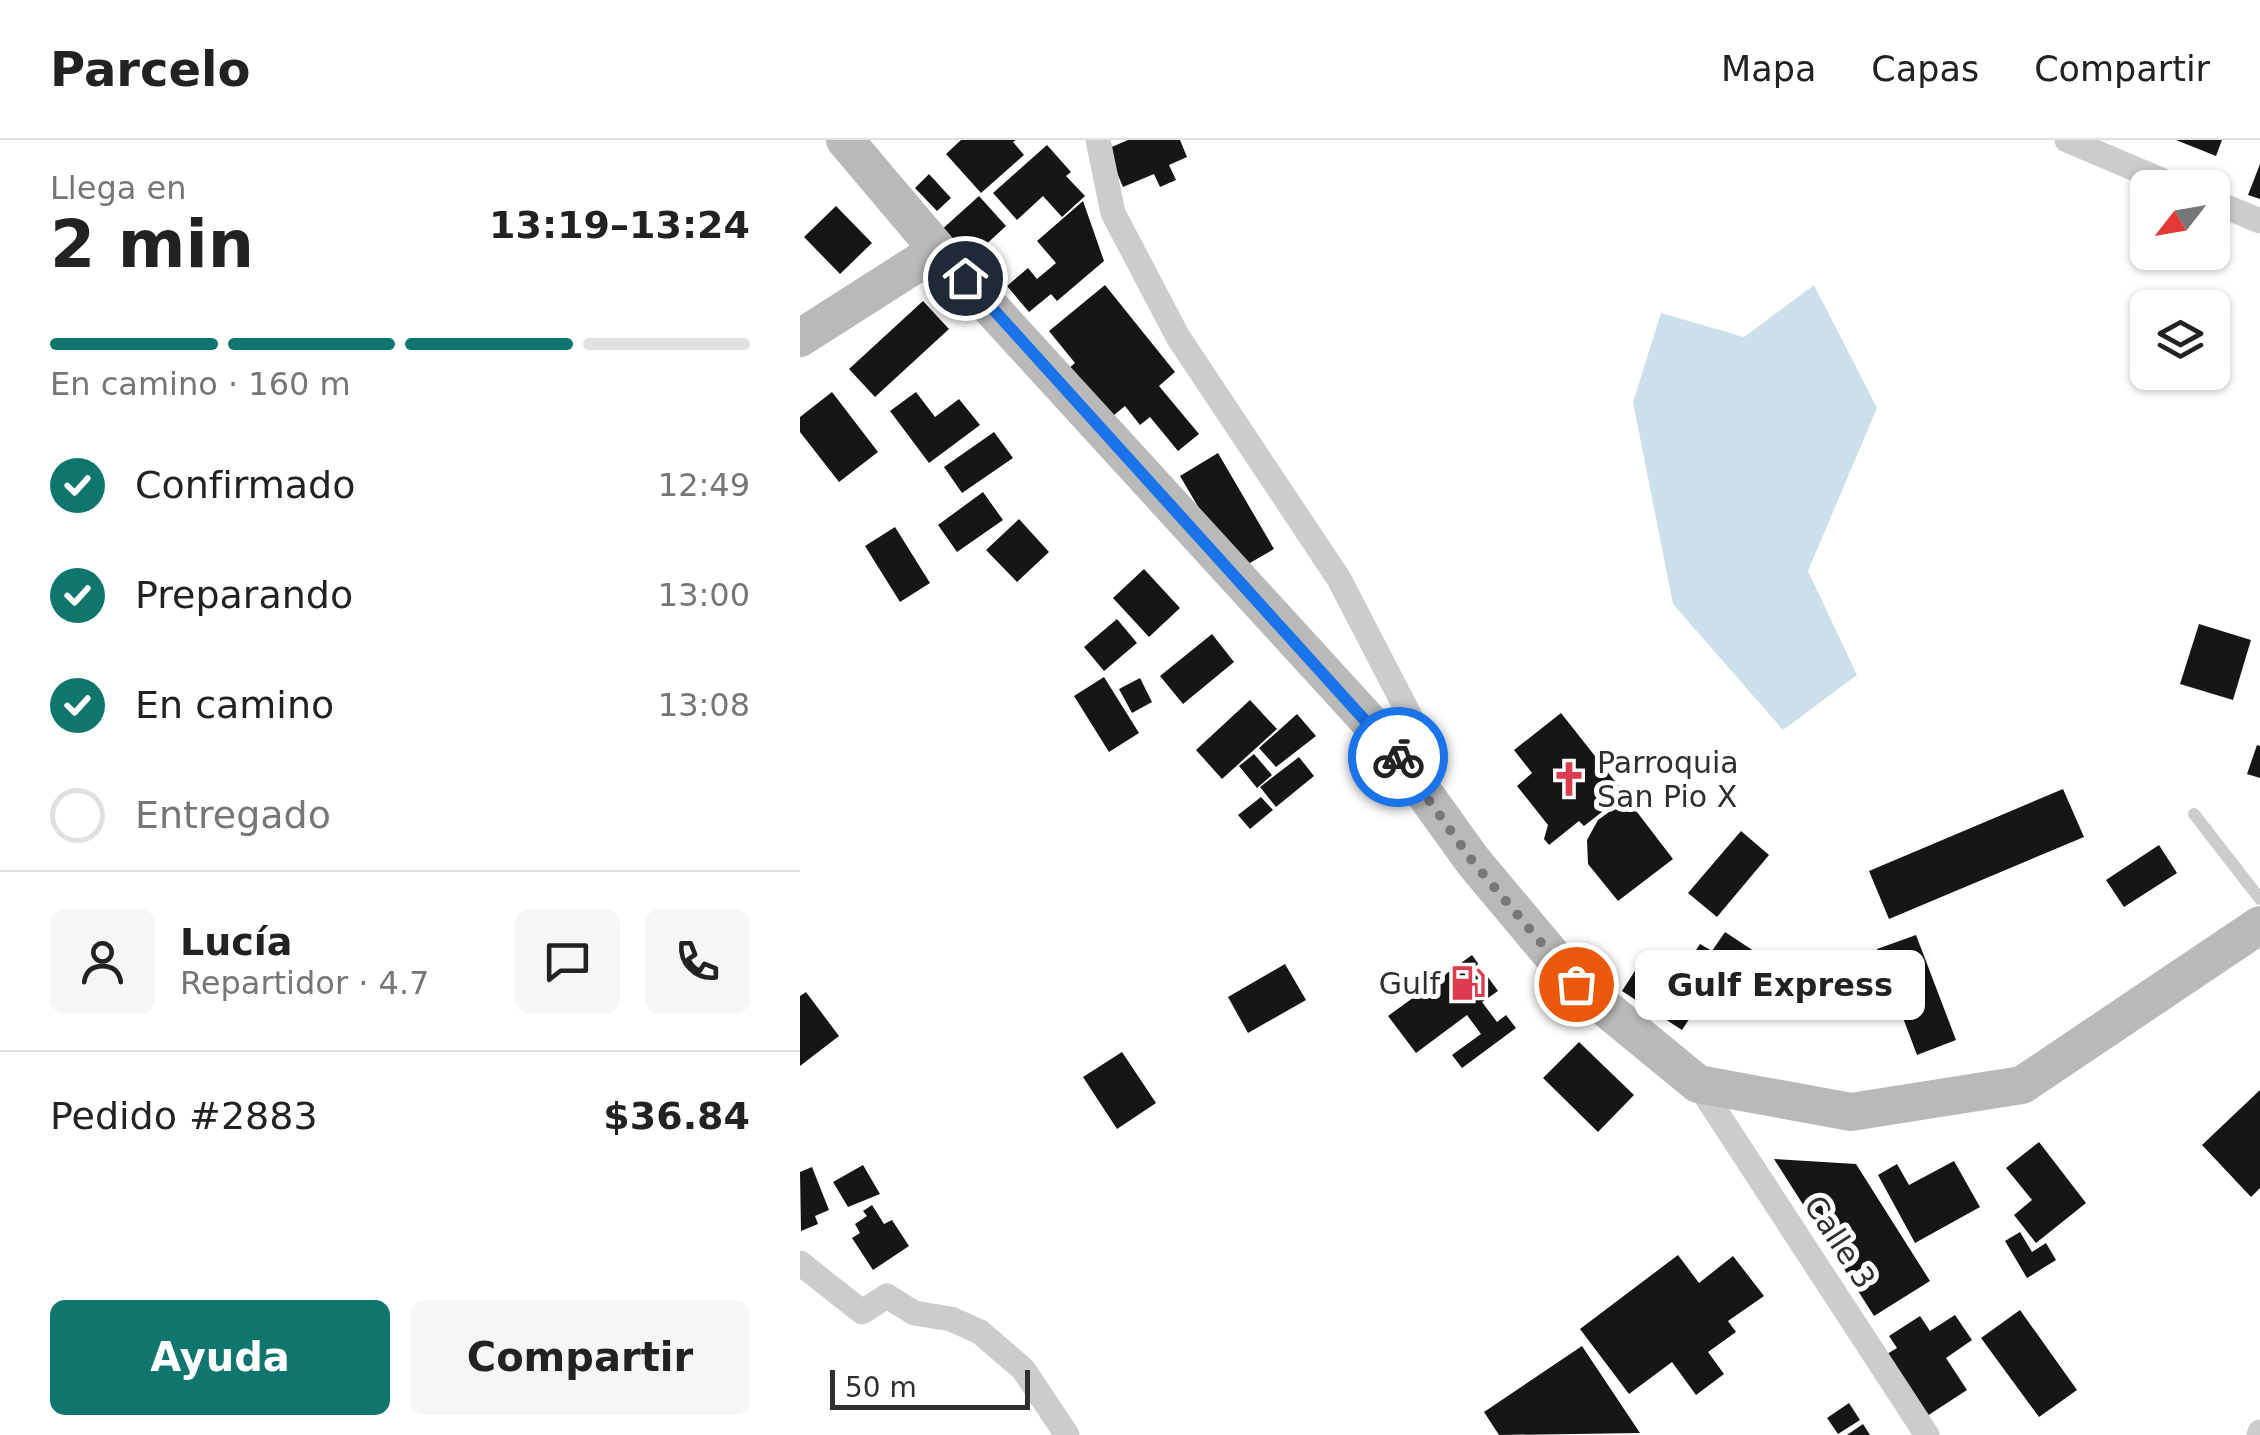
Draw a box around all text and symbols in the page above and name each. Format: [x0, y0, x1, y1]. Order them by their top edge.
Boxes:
text: Parcelo [50, 41, 250, 97]
text: Mapa [1721, 49, 1816, 89]
text: Capas [1871, 49, 1979, 89]
text: Compartir [2034, 49, 2210, 89]
text: Llega en [50, 169, 186, 207]
north arrow [2130, 170, 2230, 270]
map controls [2130, 170, 2230, 390]
text: 13:19–13:24 [489, 203, 750, 247]
text: 2 min [50, 207, 254, 282]
pin [923, 236, 1008, 321]
icon: home [938, 251, 993, 306]
button: layers [2130, 290, 2230, 390]
text: En camino · 160 m [50, 365, 351, 403]
icon: check [50, 458, 105, 513]
text: Confirmado [135, 463, 355, 507]
text: 12:49 [658, 466, 750, 504]
icon: check [50, 568, 105, 623]
text: Preparando [135, 573, 353, 617]
text: 13:00 [658, 576, 750, 614]
icon: check [50, 678, 105, 733]
text: En camino [135, 683, 334, 727]
text: 13:08 [658, 686, 750, 724]
courier [1348, 707, 1448, 807]
icon: bike [1371, 730, 1426, 785]
place label: Parroquia San Pio X [1597, 745, 1739, 814]
church icon: Parroquia San Pio X [1550, 760, 1588, 798]
text: Entregado [135, 793, 331, 837]
button: person [50, 909, 155, 1014]
button: chat [515, 909, 620, 1014]
button: phone [645, 909, 750, 1014]
text: Lucía [180, 920, 292, 964]
pin [1534, 942, 1619, 1027]
callout: Gulf Express [1636, 949, 1926, 1019]
icon: bag [1549, 957, 1604, 1012]
text: Repartidor · 4.7 [180, 964, 429, 1002]
fuel station icon: Gulf [1449, 964, 1487, 1002]
place label: Gulf [1379, 966, 1441, 1001]
text: Gulf Express [1667, 966, 1893, 1004]
text: Pedido #2883 [50, 1094, 318, 1138]
text: $36.84 [603, 1094, 750, 1138]
street label: Calle 3 [1797, 1189, 1883, 1295]
button: Ayuda [50, 1300, 390, 1415]
button: Compartir [410, 1300, 750, 1415]
scale bar [830, 1365, 1030, 1410]
text: 50 m [845, 1371, 917, 1404]

